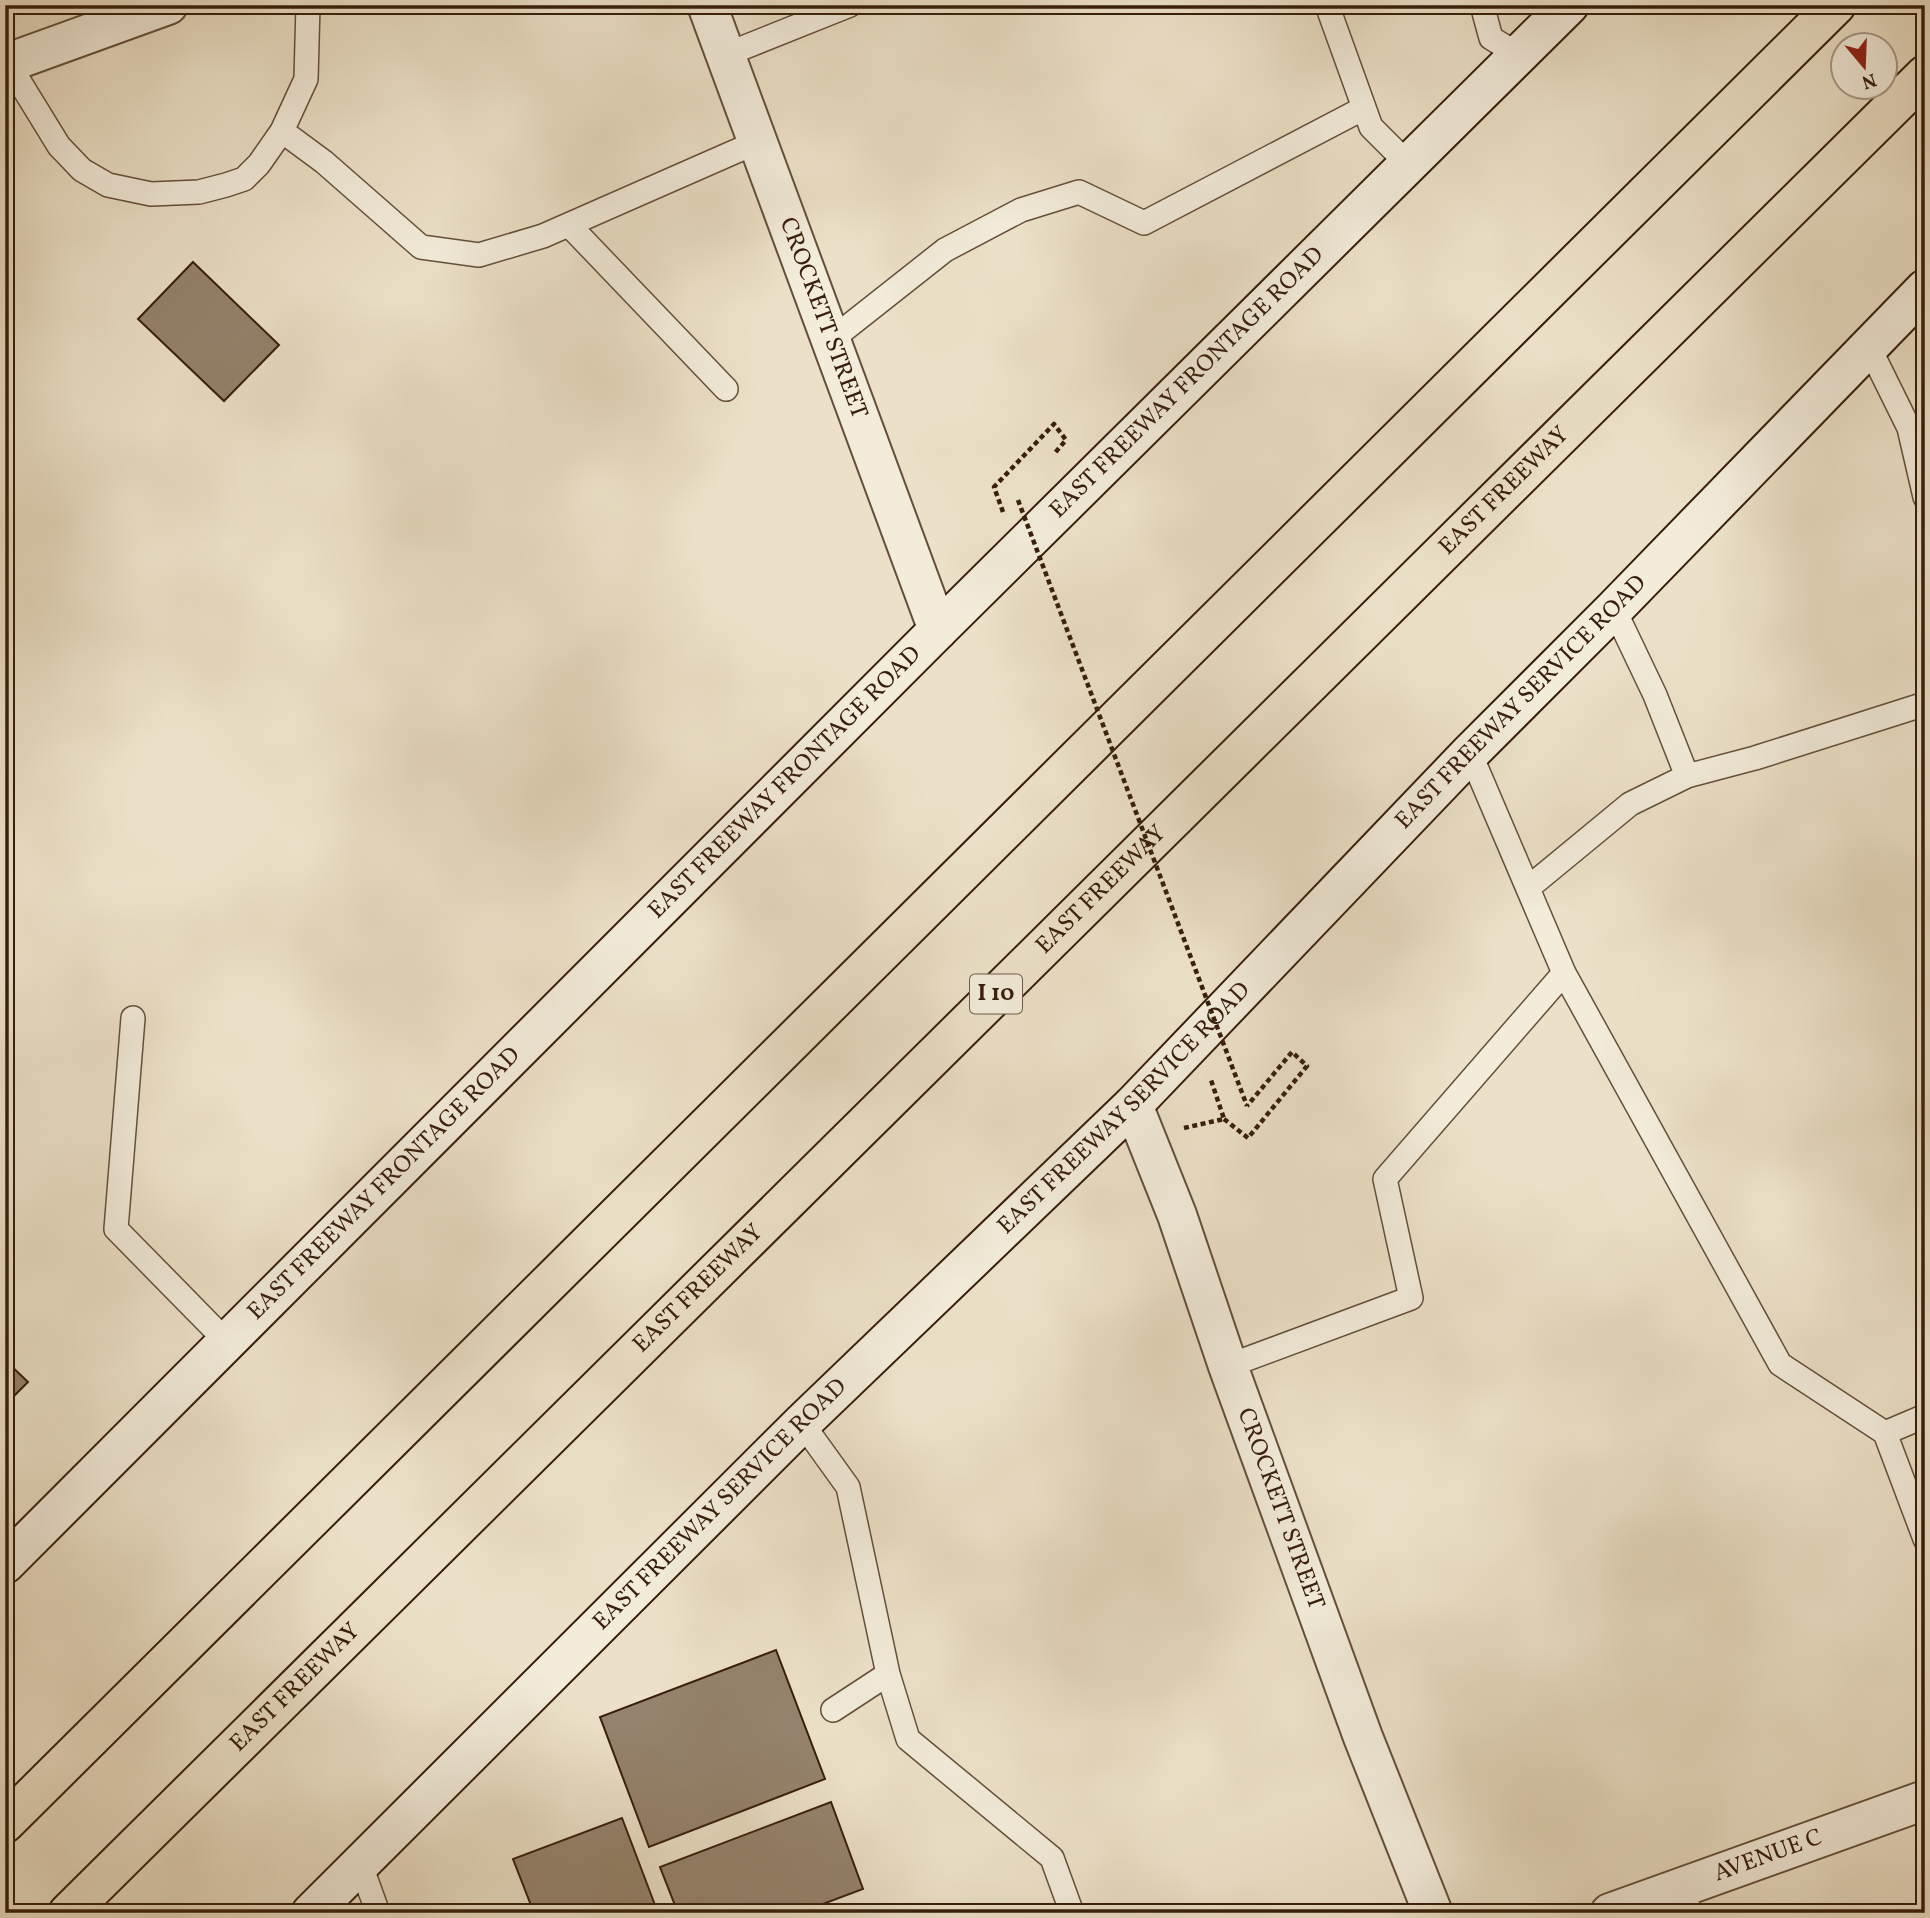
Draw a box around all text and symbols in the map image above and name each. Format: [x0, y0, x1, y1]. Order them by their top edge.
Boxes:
north arrow [1828, 32, 1898, 102]
text: N [1858, 66, 1880, 95]
street label: CROCKETT STREET [770, 213, 876, 424]
street label: EAST FREEWAY FRONTAGE ROAD [1042, 239, 1332, 527]
street label: EAST FREEWAY [1432, 419, 1577, 564]
street label: EAST FREEWAY SERVICE ROAD [1388, 568, 1655, 838]
street label: EAST FREEWAY FRONTAGE ROAD [641, 639, 930, 927]
street label: EAST FREEWAY [1029, 818, 1174, 963]
road number: I 10 [970, 974, 1022, 1014]
street label: EAST FREEWAY SERVICE ROAD [990, 975, 1259, 1243]
street label: EAST FREEWAY FRONTAGE ROAD [240, 1040, 529, 1328]
street label: EAST FREEWAY [626, 1217, 771, 1361]
street label: EAST FREEWAY SERVICE ROAD [586, 1371, 855, 1639]
street label: CROCKETT STREET [1228, 1403, 1332, 1615]
street label: EAST FREEWAY [223, 1616, 368, 1760]
street label: AVENUE C [1709, 1821, 1827, 1891]

